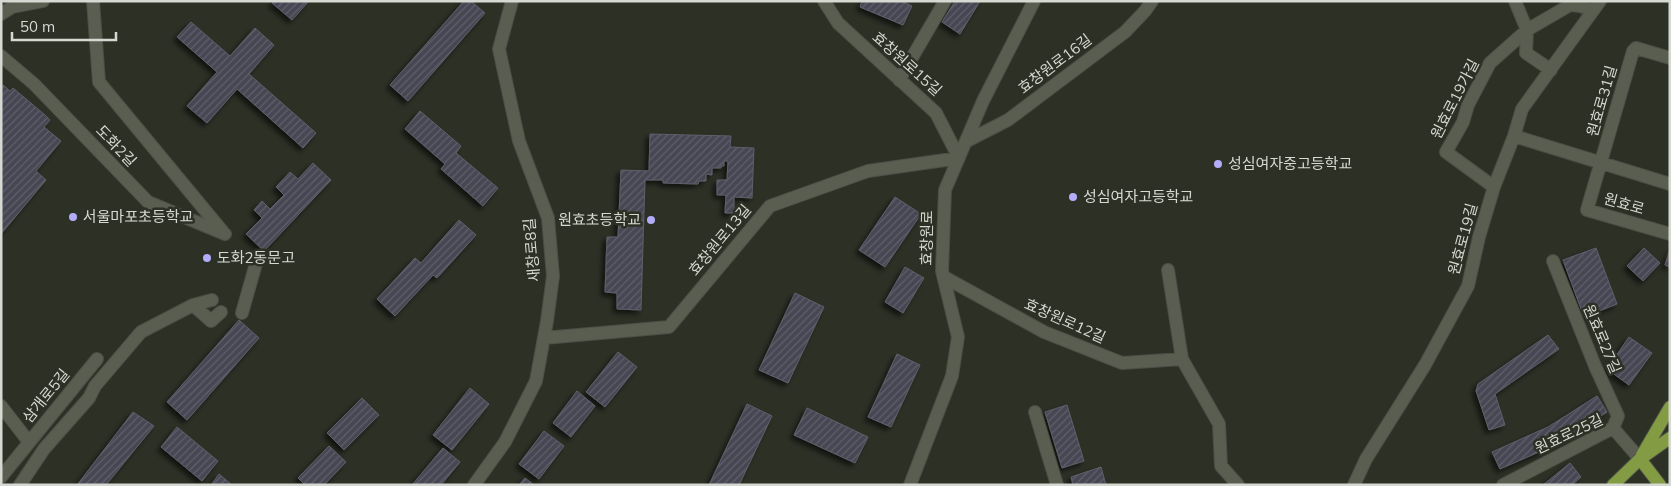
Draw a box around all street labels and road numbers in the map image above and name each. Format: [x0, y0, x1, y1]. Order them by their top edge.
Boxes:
street label: 효창원로15길 [869, 27, 946, 100]
street label: 효창원로16길 [1014, 30, 1095, 97]
street label: 원효로19가길 [1426, 56, 1483, 142]
street label: 원효로31길 [1582, 63, 1621, 139]
street label: 도화2길 [92, 121, 141, 170]
street label: 원효로 [1602, 189, 1647, 218]
street label: 효창원로13길 [684, 200, 755, 279]
street label: 원효로19길 [1444, 201, 1481, 277]
street label: 효창원로 [917, 210, 936, 266]
street label: 새창로8길 [519, 217, 544, 283]
street label: 효창원로12길 [1022, 294, 1109, 347]
street label: 원효로27길 [1579, 301, 1626, 376]
street label: 삼개로5길 [18, 365, 73, 427]
street label: 원효로25길 [1532, 409, 1606, 458]

